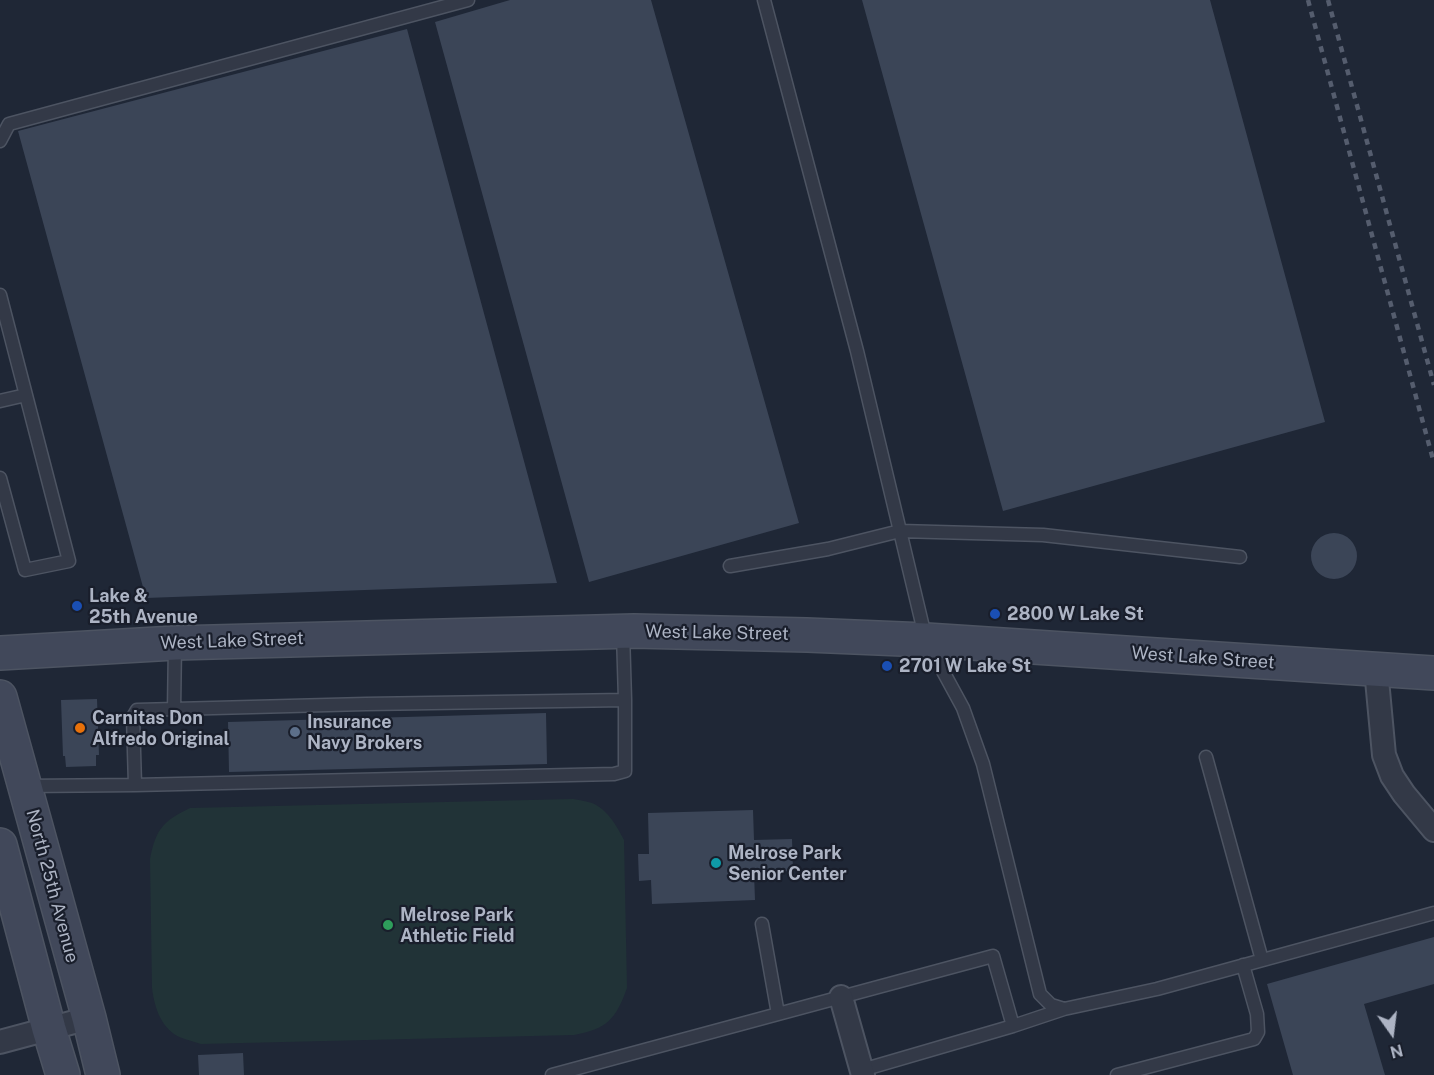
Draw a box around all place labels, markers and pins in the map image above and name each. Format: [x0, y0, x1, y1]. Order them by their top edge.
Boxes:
place label: Lake & 25th Avenue [89, 585, 198, 628]
marker: Lake & 25th Avenue [70, 599, 84, 613]
place label: 2800 W Lake St [1007, 603, 1144, 625]
marker: 2800 W Lake St [988, 607, 1002, 621]
place label: 2701 W Lake St [899, 655, 1031, 677]
marker: 2701 W Lake St [880, 659, 894, 673]
place label: Carnitas Don Alfredo Original [92, 707, 229, 750]
place label: Insurance Navy Brokers [307, 711, 422, 754]
marker: Carnitas Don Alfredo Original [73, 721, 87, 735]
marker: Insurance Navy Brokers [288, 725, 302, 739]
place label: Melrose Park Senior Center [728, 842, 847, 884]
marker: Melrose Park Senior Center [709, 856, 723, 870]
place label: Melrose Park Athletic Field [400, 904, 515, 946]
marker: Melrose Park Athletic Field [381, 918, 395, 932]

